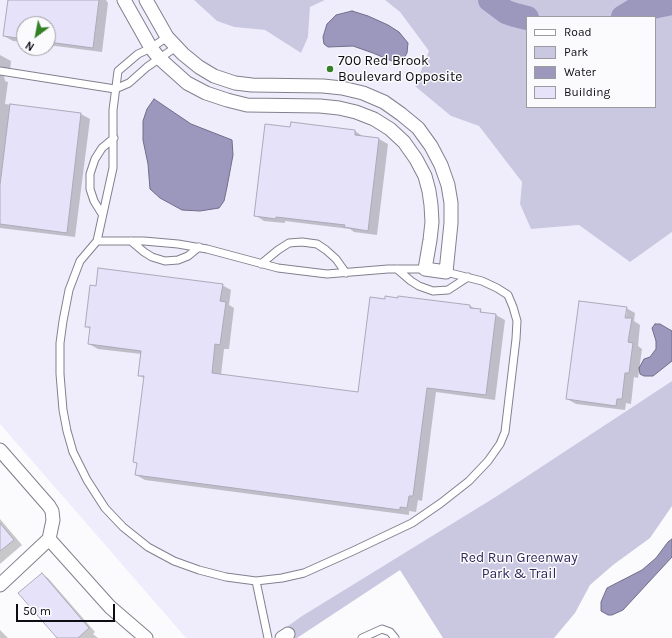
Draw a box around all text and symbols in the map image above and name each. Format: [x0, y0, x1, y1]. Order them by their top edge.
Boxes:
north arrow [16, 16, 56, 56]
legend [526, 16, 656, 108]
text: Road [564, 25, 592, 39]
text: N [23, 38, 37, 53]
text: Park [564, 45, 588, 59]
place label: 700 Red Brook Boulevard Opposite [338, 53, 462, 86]
marker: 700 Red Brook Boulevard Opposite [325, 64, 335, 74]
text: Water [564, 65, 596, 79]
text: Building [564, 85, 610, 99]
park label: Red Run Greenway Park & Trail [460, 550, 578, 582]
scale bar [18, 596, 117, 622]
text: 50 m [23, 604, 51, 618]

